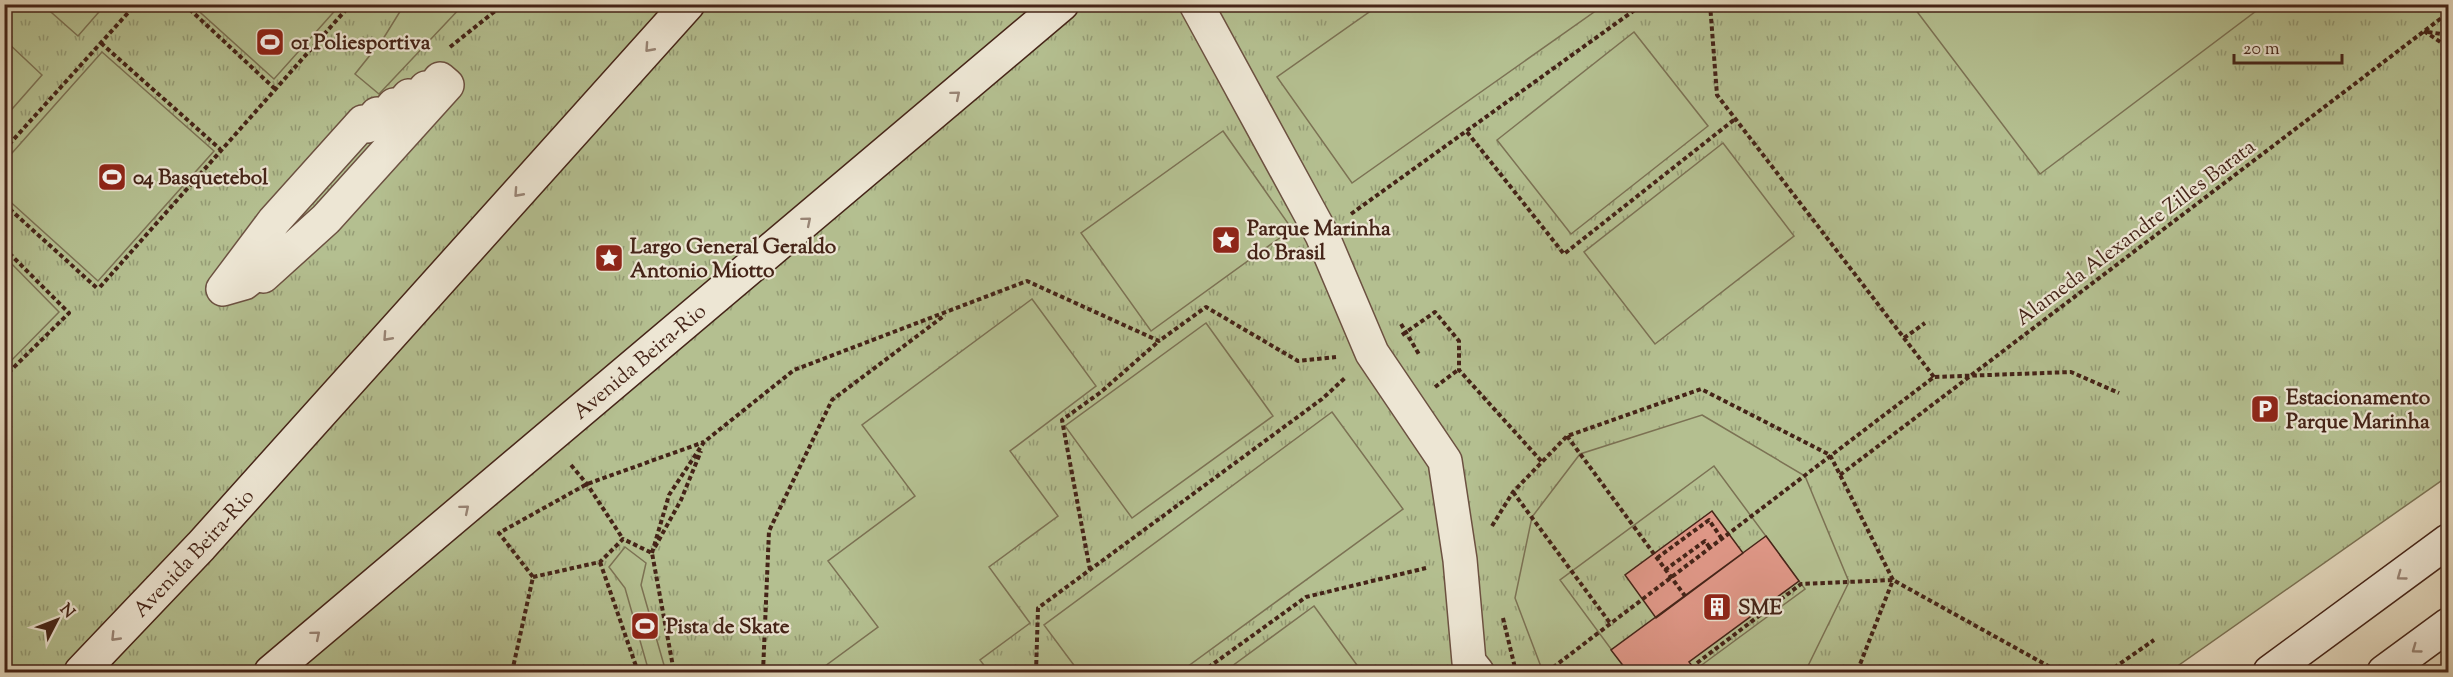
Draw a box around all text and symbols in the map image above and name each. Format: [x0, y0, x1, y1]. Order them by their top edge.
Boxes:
sports icon: 01 Poliesportiva [254, 26, 286, 58]
scale bar [2234, 27, 2342, 65]
place label: 01 Poliesportiva [291, 29, 431, 59]
text: 20 m [2243, 37, 2280, 63]
one-way arrow [645, 41, 656, 52]
one-way arrow [949, 91, 960, 102]
street label: Alameda Alexandre Zilles Barata [2010, 133, 2263, 334]
sports icon: 04 Basquetebol [96, 161, 128, 193]
place label: 04 Basquetebol [133, 164, 268, 194]
one-way arrow [514, 186, 525, 196]
place label: Parque Marinha do Brasil [1247, 215, 1391, 269]
one-way arrow [800, 217, 811, 228]
place icon: Parque Marinha do Brasil [1210, 224, 1242, 256]
place label: Largo General Geraldo Antonio Miotto [630, 233, 837, 287]
place icon: Largo General Geraldo Antonio Miotto [593, 242, 625, 274]
street label: Avenida Beira-Rio [567, 297, 714, 428]
one-way arrow [383, 331, 394, 341]
place label: Estacionamento Parque Marinha [2286, 384, 2431, 438]
parking icon: Estacionamento Parque Marinha [2249, 393, 2281, 425]
street label: Avenida Beira-Rio [127, 483, 262, 625]
one-way arrow [458, 505, 469, 516]
one-way arrow [2397, 569, 2408, 580]
north arrow [27, 590, 87, 650]
building icon: SME [1701, 591, 1733, 623]
place label: SME [1738, 594, 1783, 624]
text: N [53, 599, 79, 624]
sports icon: Pista de Skate [629, 610, 661, 642]
place label: Pista de Skate [666, 613, 790, 643]
one-way arrow [111, 629, 122, 640]
one-way arrow [309, 631, 320, 642]
one-way arrow [2412, 641, 2423, 652]

